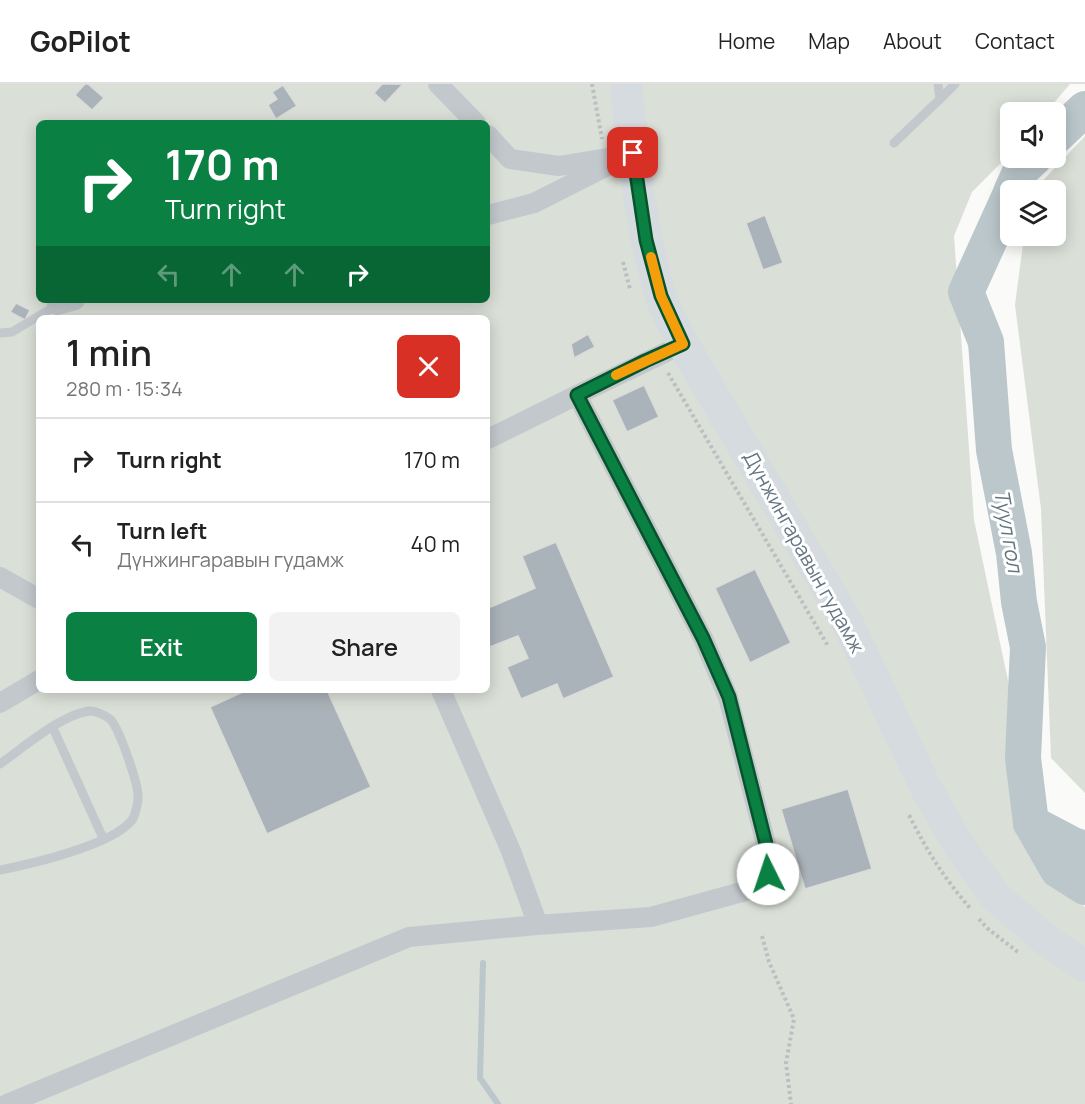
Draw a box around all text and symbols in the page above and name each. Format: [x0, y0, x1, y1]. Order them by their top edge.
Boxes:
text: GoPilot [30, 22, 131, 60]
text: Home [718, 27, 775, 55]
text: Map [808, 27, 850, 55]
text: About [883, 27, 942, 55]
text: Contact [975, 27, 1055, 55]
map controls [1000, 102, 1066, 246]
button: sound [1000, 102, 1066, 168]
pin [607, 127, 658, 178]
text: 170 m [165, 135, 280, 193]
icon: arrive [616, 136, 649, 169]
icon: right [66, 144, 144, 222]
button: layers [1000, 180, 1066, 246]
text: Turn right [165, 190, 286, 227]
icon: left [152, 258, 185, 291]
icon: ahead [215, 258, 248, 291]
icon: ahead [278, 258, 311, 291]
icon: right [341, 258, 374, 291]
text: 1 min [66, 328, 152, 377]
button: close [397, 335, 460, 398]
text: 280 m · 15:34 [66, 375, 183, 402]
icon: right [66, 444, 99, 477]
text: Turn right [117, 445, 222, 475]
text: 170 m [404, 445, 460, 475]
street label: Дүнжингаравын гудамж [738, 446, 871, 658]
water label: Туул гол [988, 487, 1030, 576]
text: Turn left [117, 516, 207, 546]
icon: left [66, 528, 99, 561]
text: 40 m [411, 529, 460, 559]
text: Дүнжингаравын гудамж [117, 546, 344, 573]
button: Exit [66, 612, 257, 681]
button: Share [269, 612, 460, 681]
position arrow [736, 842, 800, 906]

